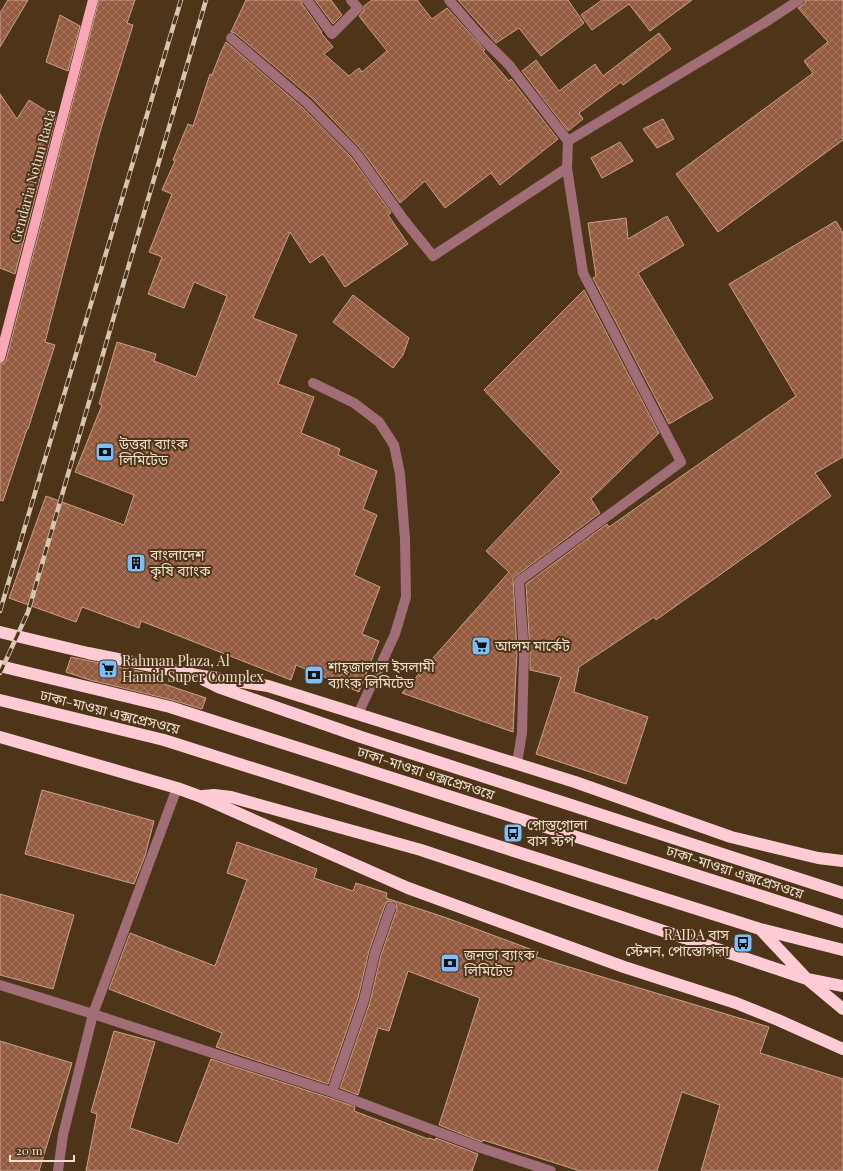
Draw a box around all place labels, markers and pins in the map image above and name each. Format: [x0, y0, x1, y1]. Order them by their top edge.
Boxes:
place label: উত্তরা ব্যাংক লিমিটেড [118, 434, 188, 469]
bank icon: উত্তরা ব্যাংক লিমিটেড [94, 441, 116, 463]
place label: বাংলাদেশ কৃষি ব্যাংক [149, 545, 211, 580]
building icon: বাংলাদেশ কৃষি ব্যাংক [125, 552, 147, 574]
supermarket icon: আলম মার্কেট [470, 635, 492, 657]
place label: আলম মার্কেট [494, 636, 570, 655]
place label: Rahman Plaza, Al Hamid Super Complex [122, 651, 265, 686]
place label: শাহ্জালাল ইসলামী ব্যাংক লিমিটেড [327, 657, 435, 692]
supermarket icon: Rahman Plaza, Al Hamid Super Complex [97, 658, 119, 680]
bank icon: শাহ্জালাল ইসলামী ব্যাংক লিমিটেড [303, 664, 325, 686]
place label: পোস্তগোলা বাস স্টপ [526, 815, 588, 850]
bus stop icon: পোস্তগোলা বাস স্টপ [502, 822, 524, 844]
place label: RAIDA বাস স্টেশন, পোস্তোগলা [625, 925, 729, 960]
bus stop icon: RAIDA বাস স্টেশন, পোস্তোগলা [732, 932, 754, 954]
place label: জনতা ব্যাংক লিমিটেড [463, 945, 536, 980]
bank icon: জনতা ব্যাংক লিমিটেড [439, 952, 461, 974]

